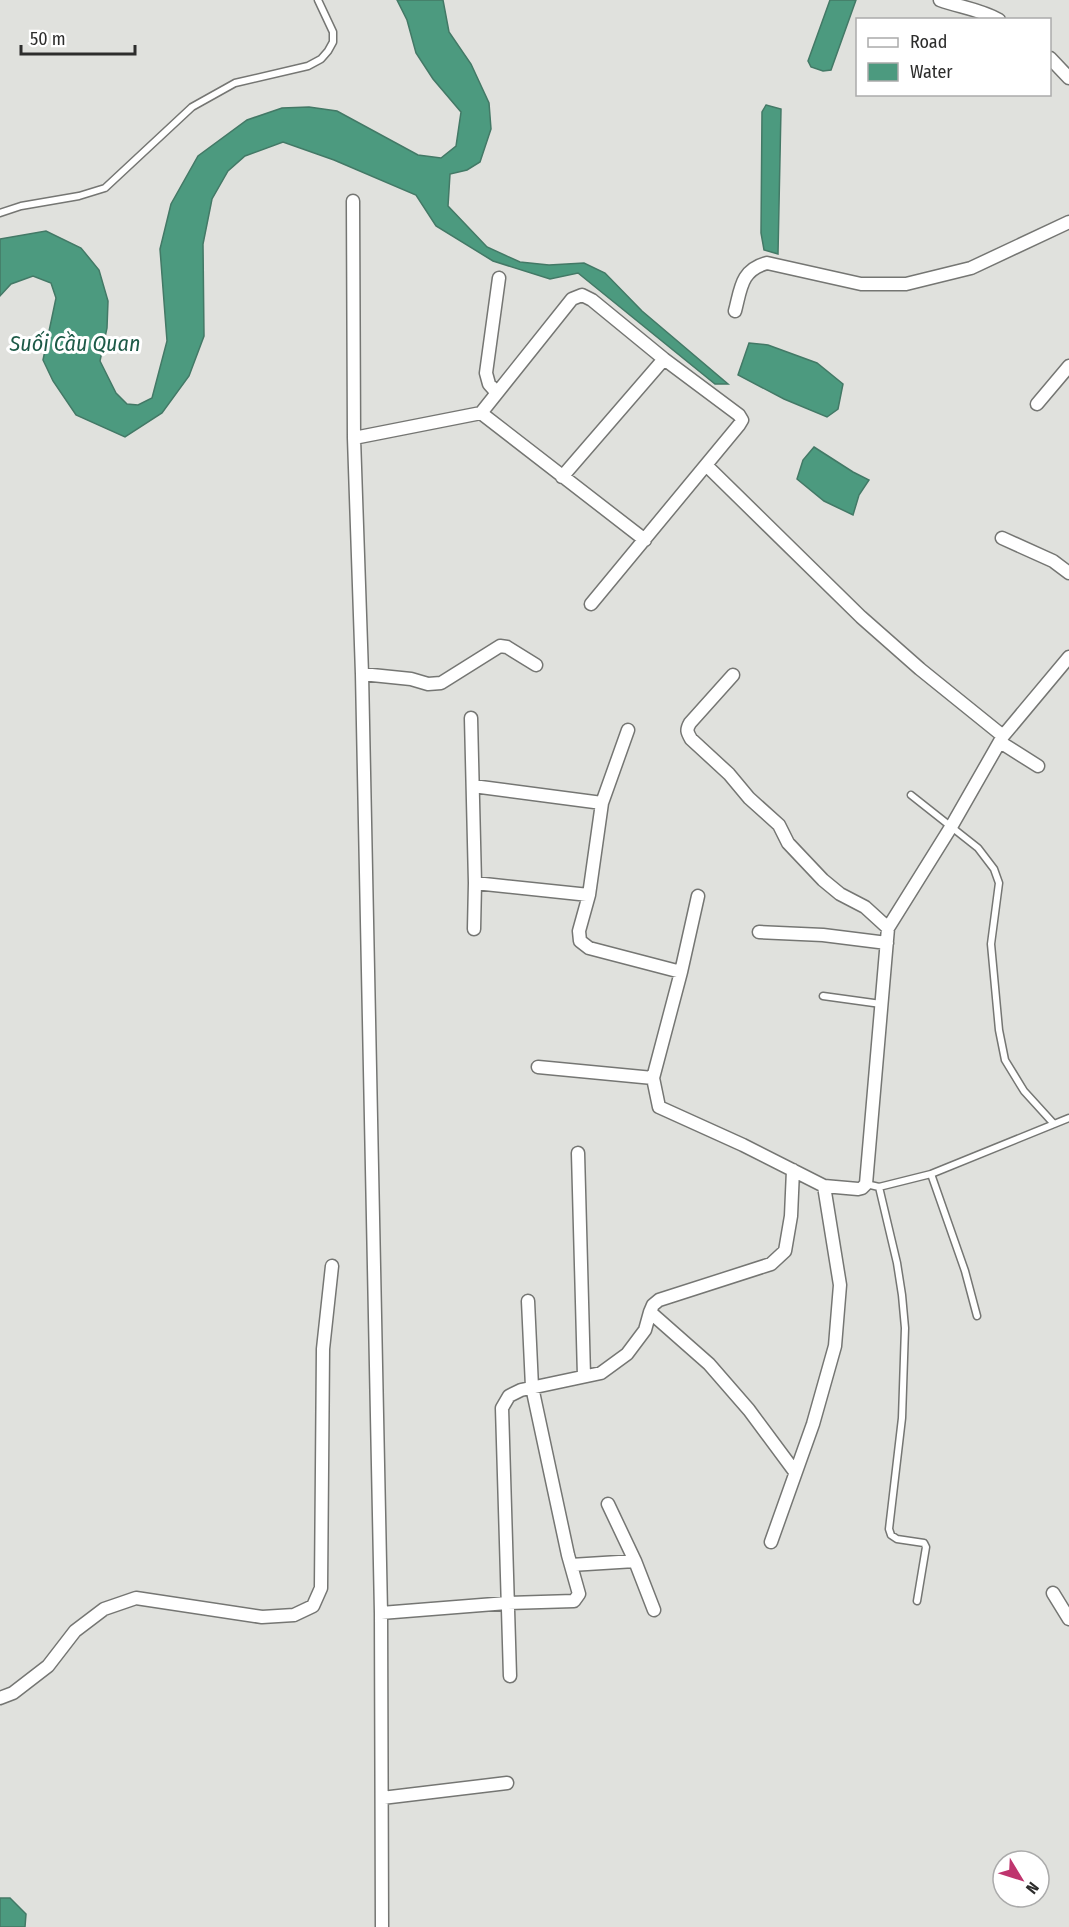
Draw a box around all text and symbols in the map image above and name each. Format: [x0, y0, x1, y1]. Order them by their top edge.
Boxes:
scale bar [21, 18, 135, 56]
legend [856, 18, 1051, 96]
text: 50 m [30, 28, 66, 50]
text: Road [910, 31, 947, 53]
text: Water [910, 61, 953, 83]
water label: Suối Cầu Quan [9, 330, 140, 357]
north arrow [991, 1849, 1051, 1909]
text: N [1022, 1878, 1043, 1898]

